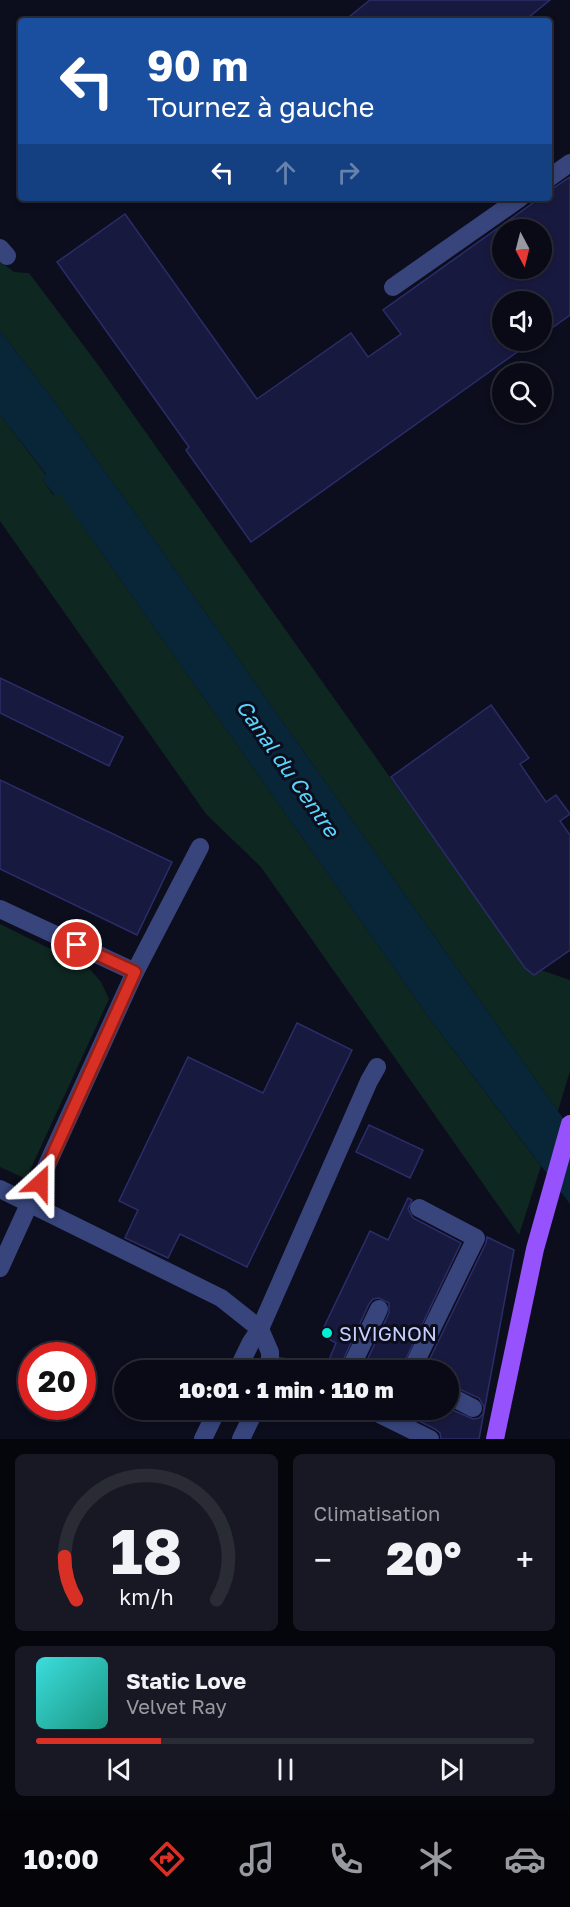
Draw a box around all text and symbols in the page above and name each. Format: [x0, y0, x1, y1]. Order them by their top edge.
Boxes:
text: 90 m [147, 40, 248, 90]
icon: left [48, 42, 126, 120]
text: Tournez à gauche [147, 91, 374, 123]
icon: left [206, 156, 239, 189]
icon: ahead [269, 156, 302, 189]
icon: right [332, 156, 365, 189]
north arrow [492, 219, 552, 279]
map controls [492, 219, 552, 423]
button: sound [492, 291, 552, 351]
button: search [492, 363, 552, 423]
water label: Canal du Centre [231, 694, 346, 843]
pin [51, 919, 102, 970]
icon: arrive [60, 928, 93, 961]
position arrow [8, 1151, 72, 1215]
place label: SIVIGNON [339, 1321, 437, 1345]
marker: SIVIGNON [320, 1326, 334, 1340]
speed limit sign: 20 [18, 1342, 96, 1420]
text: 10:01 · 1 min · 110 m [179, 1376, 394, 1403]
text: Climatisation [314, 1501, 440, 1525]
text: 18 [110, 1513, 182, 1588]
text: 20° [386, 1531, 461, 1585]
text: − [314, 1540, 332, 1579]
text: + [516, 1540, 534, 1579]
text: km/h [119, 1584, 174, 1610]
text: Static Love [126, 1667, 246, 1694]
text: Velvet Ray [126, 1694, 227, 1718]
icon: previous [103, 1753, 136, 1786]
icon: pause [269, 1753, 302, 1786]
icon: next [435, 1753, 468, 1786]
icon: directions [146, 1838, 188, 1880]
icon: music [236, 1838, 278, 1880]
icon: phone [325, 1838, 367, 1880]
icon: climate [415, 1838, 457, 1880]
icon: car [504, 1838, 546, 1880]
text: 10:00 [24, 1843, 99, 1875]

